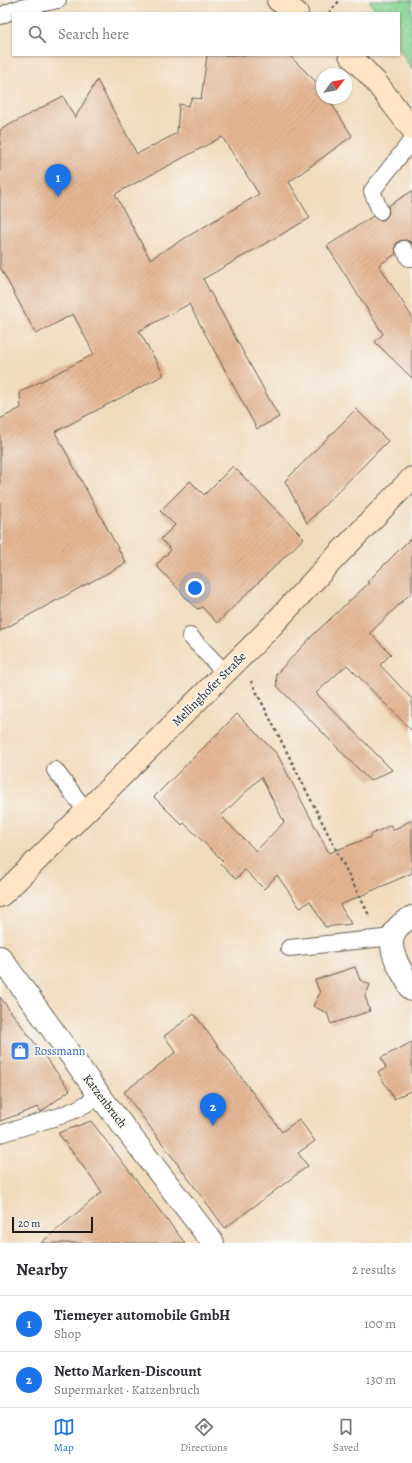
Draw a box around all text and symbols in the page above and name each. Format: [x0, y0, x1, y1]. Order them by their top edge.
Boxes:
search box [12, 12, 400, 56]
icon: search [26, 23, 48, 45]
text: Search here [58, 24, 129, 44]
north arrow [316, 68, 352, 104]
pin: 1 [45, 164, 71, 197]
your location [185, 578, 205, 598]
street label: Mellinghofer Straße [169, 649, 249, 729]
shop icon: Rossmann [9, 1040, 31, 1062]
place label: Rossmann [34, 1043, 86, 1059]
street label: Katzenbruch [80, 1071, 131, 1131]
pin: 2 [200, 1093, 226, 1126]
scale bar [12, 1215, 93, 1234]
text: 20 m [18, 1216, 40, 1231]
text: Nearby [16, 1258, 67, 1281]
text: 2 results [352, 1261, 396, 1278]
text: Tiemeyer automobile GmbH [54, 1305, 230, 1325]
text: 1 [27, 1315, 31, 1332]
text: 100 m [364, 1315, 396, 1332]
text: Shop [54, 1325, 81, 1342]
text: Netto Marken-Discount [54, 1361, 202, 1381]
text: 2 [26, 1371, 32, 1388]
text: 130 m [366, 1371, 396, 1388]
text: Supermarket · Katzenbruch [54, 1381, 200, 1398]
tab: Map [53, 1416, 75, 1455]
tab: Directions [180, 1416, 228, 1455]
tab: Saved [333, 1416, 359, 1455]

